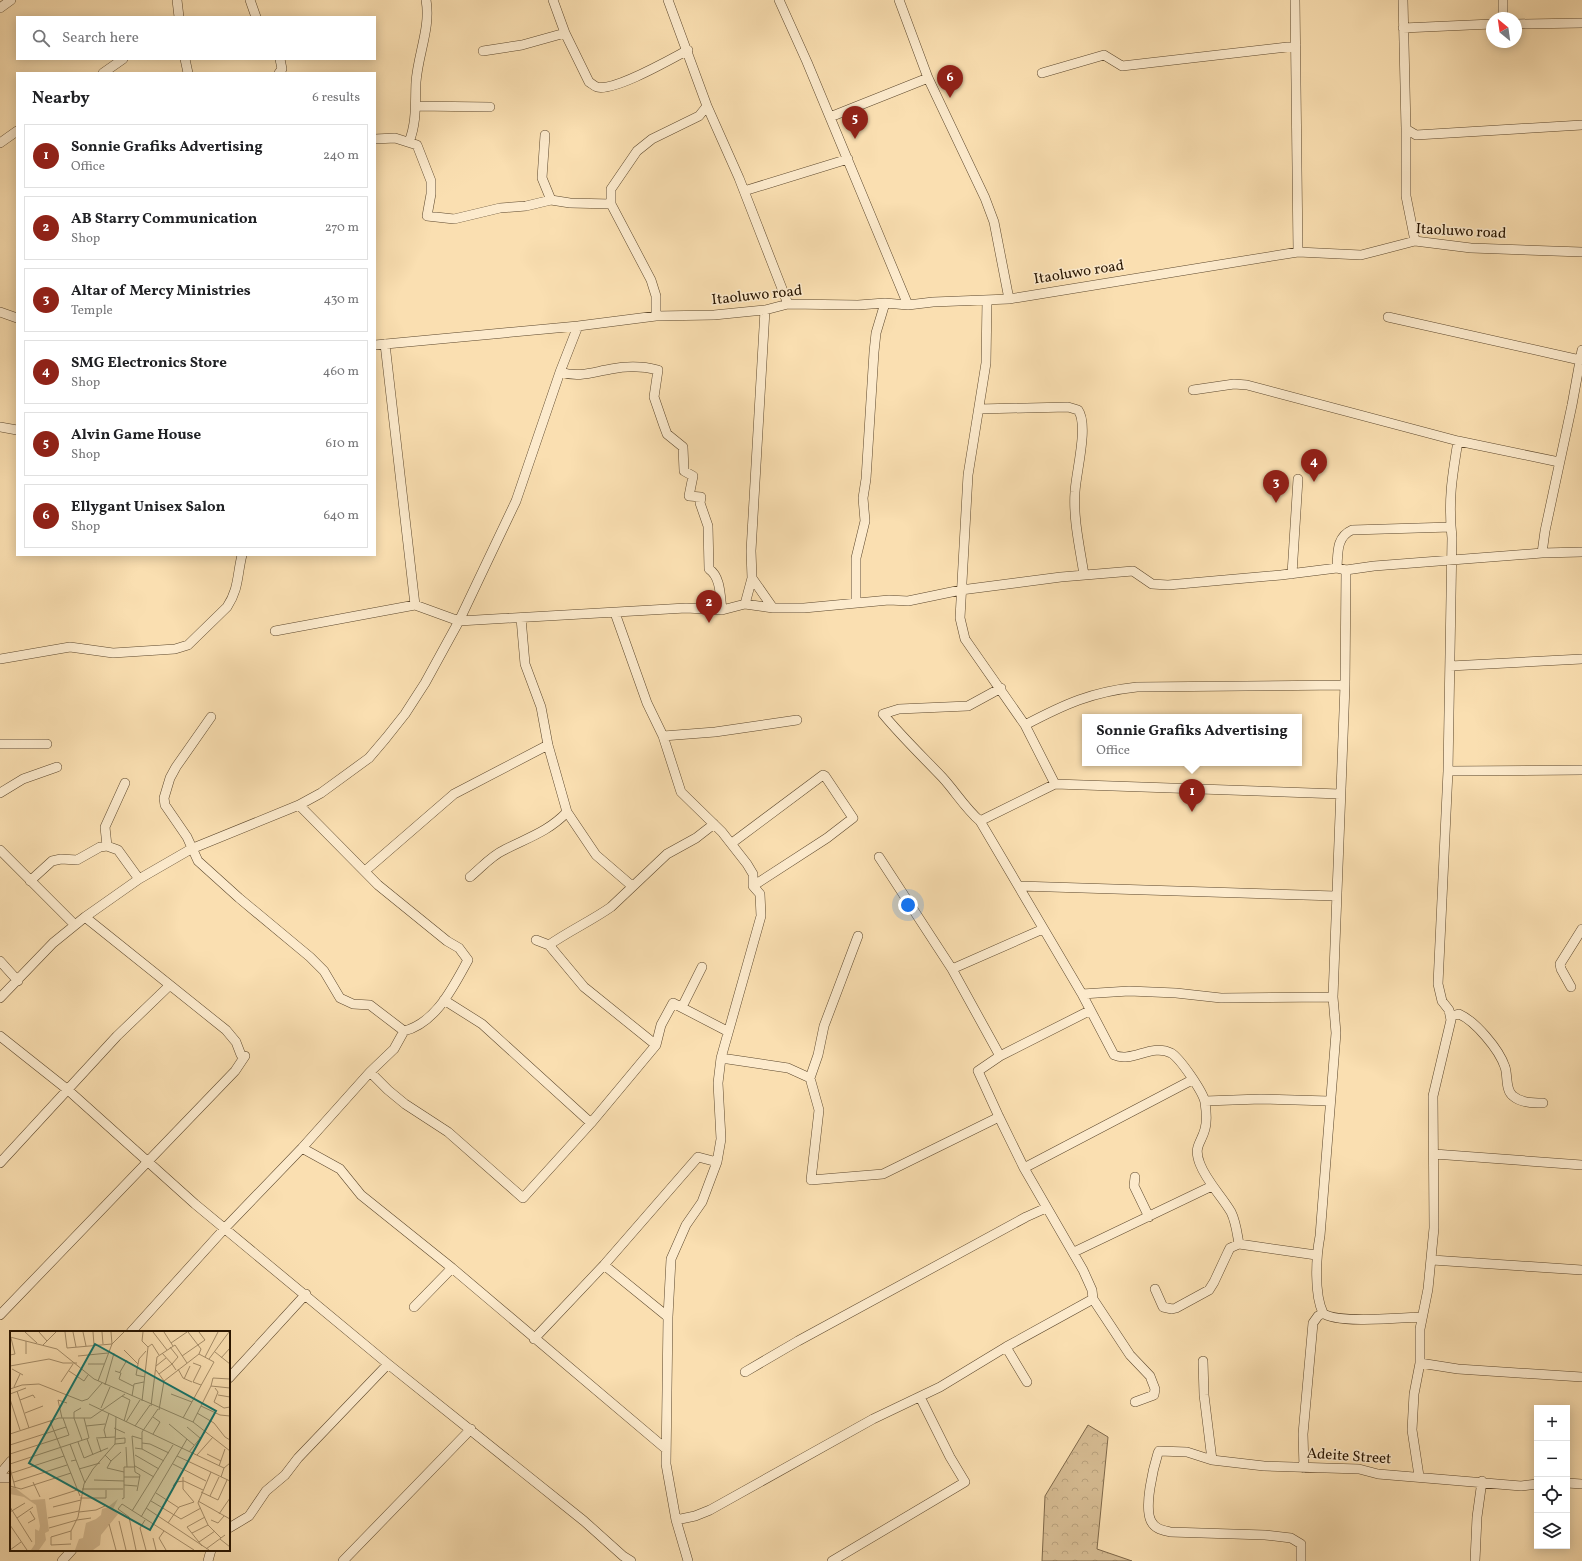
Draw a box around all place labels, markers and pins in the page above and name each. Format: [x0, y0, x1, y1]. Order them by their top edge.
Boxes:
pin: 6 [937, 65, 963, 98]
pin: 5 [842, 106, 868, 139]
pin: 4 [1301, 449, 1327, 482]
pin: 3 [1263, 470, 1289, 503]
pin: 2 [696, 590, 722, 623]
pin: 1 [1179, 779, 1205, 812]

